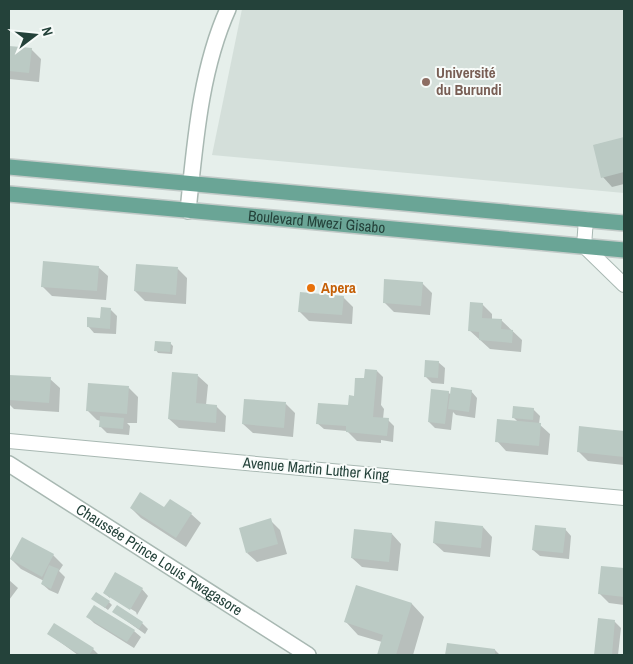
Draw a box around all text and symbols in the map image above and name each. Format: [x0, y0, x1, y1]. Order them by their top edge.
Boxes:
north arrow [10, 10, 60, 60]
text: N [38, 25, 57, 38]
place label: Université du Burundi [436, 62, 502, 100]
marker: Université du Burundi [420, 76, 432, 88]
street label: Boulevard Mwezi Gisabo [247, 205, 386, 238]
place label: Apera [321, 277, 356, 298]
marker: Apera [305, 282, 317, 294]
street label: Avenue Martin Luther King [241, 452, 390, 485]
street label: Chaussée Prince Louis Rwagasore [72, 498, 247, 620]

